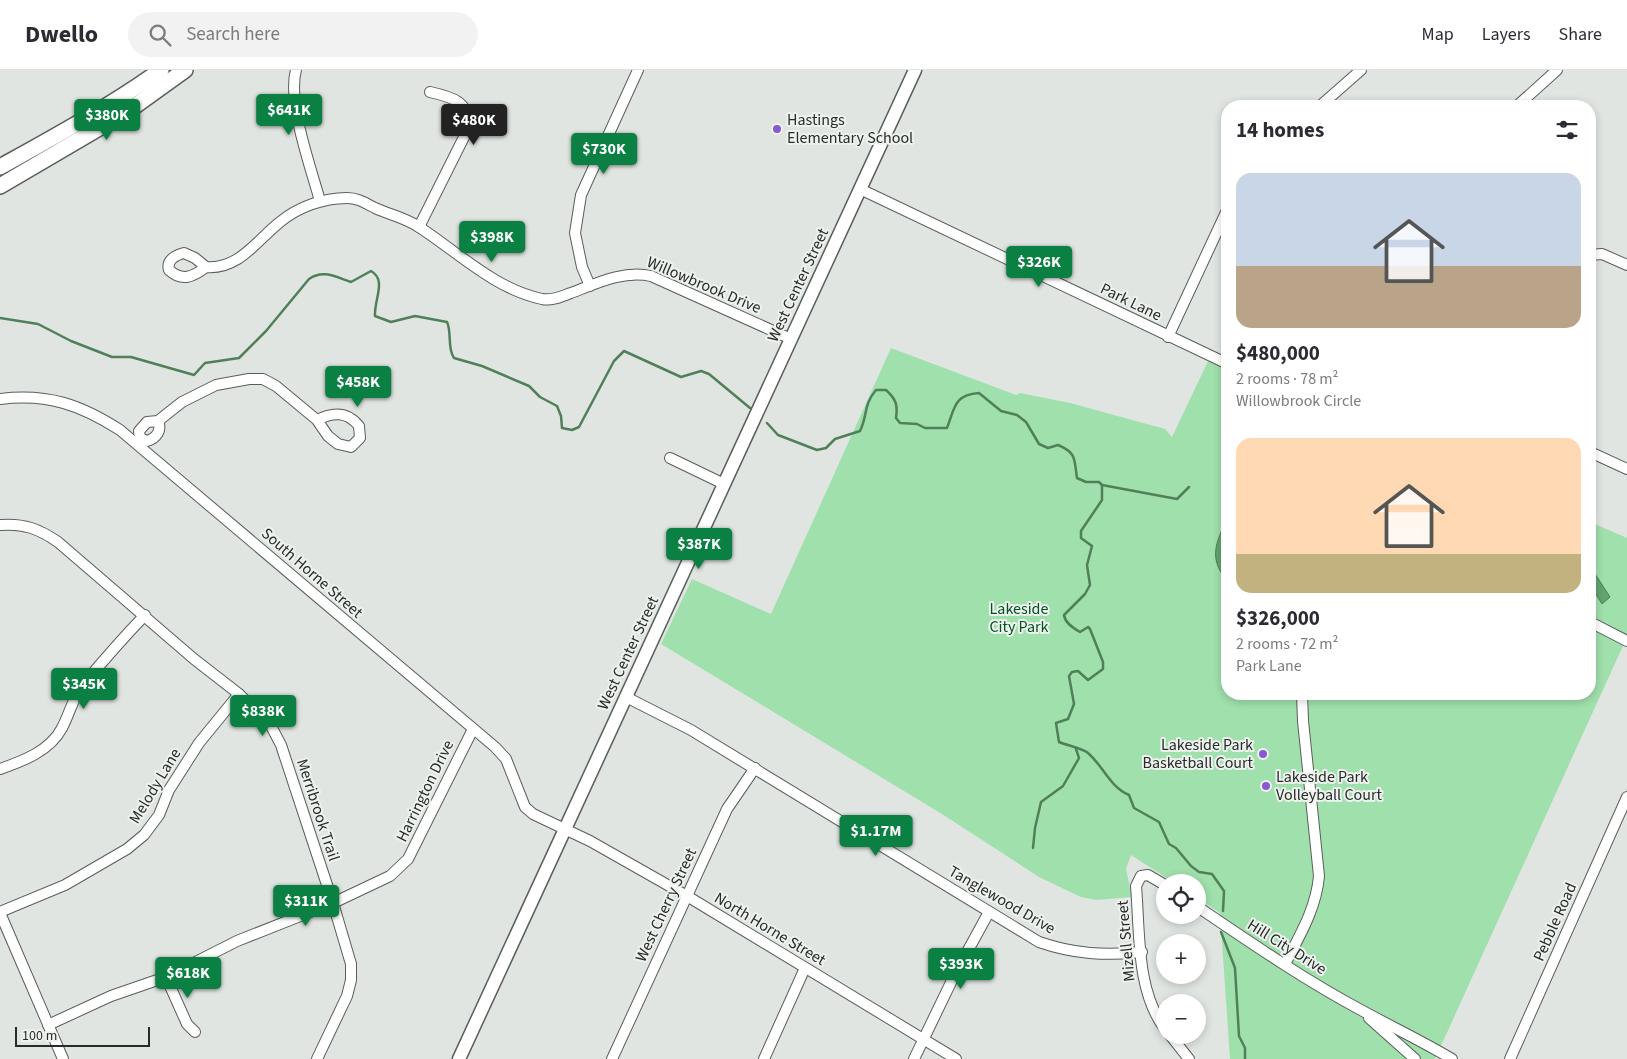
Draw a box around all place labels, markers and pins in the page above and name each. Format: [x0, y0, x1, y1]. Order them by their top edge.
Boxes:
pin: $641K [254, 93, 324, 136]
pin: $380K [72, 98, 142, 141]
pin: $480K [439, 104, 509, 146]
place label: Hastings Elementary School [787, 109, 913, 149]
marker: Hastings Elementary School [771, 123, 783, 135]
pin: $730K [569, 132, 639, 175]
pin: $398K [457, 220, 527, 263]
pin: $326K [1004, 246, 1074, 288]
pin: $458K [323, 366, 393, 408]
pin: $387K [664, 528, 734, 570]
pin: $345K [49, 668, 119, 710]
pin: $838K [228, 694, 298, 737]
place label: Lakeside Park Basketball Court [1142, 734, 1254, 774]
marker: Lakeside Park Basketball Court [1257, 748, 1269, 760]
place label: Lakeside Park Volleyball Court [1276, 766, 1382, 806]
marker: Lakeside Park Volleyball Court [1260, 780, 1272, 792]
pin: $1.17M [835, 814, 917, 857]
pin: $311K [271, 884, 341, 927]
pin: $393K [926, 948, 996, 990]
pin: $618K [153, 956, 223, 999]

